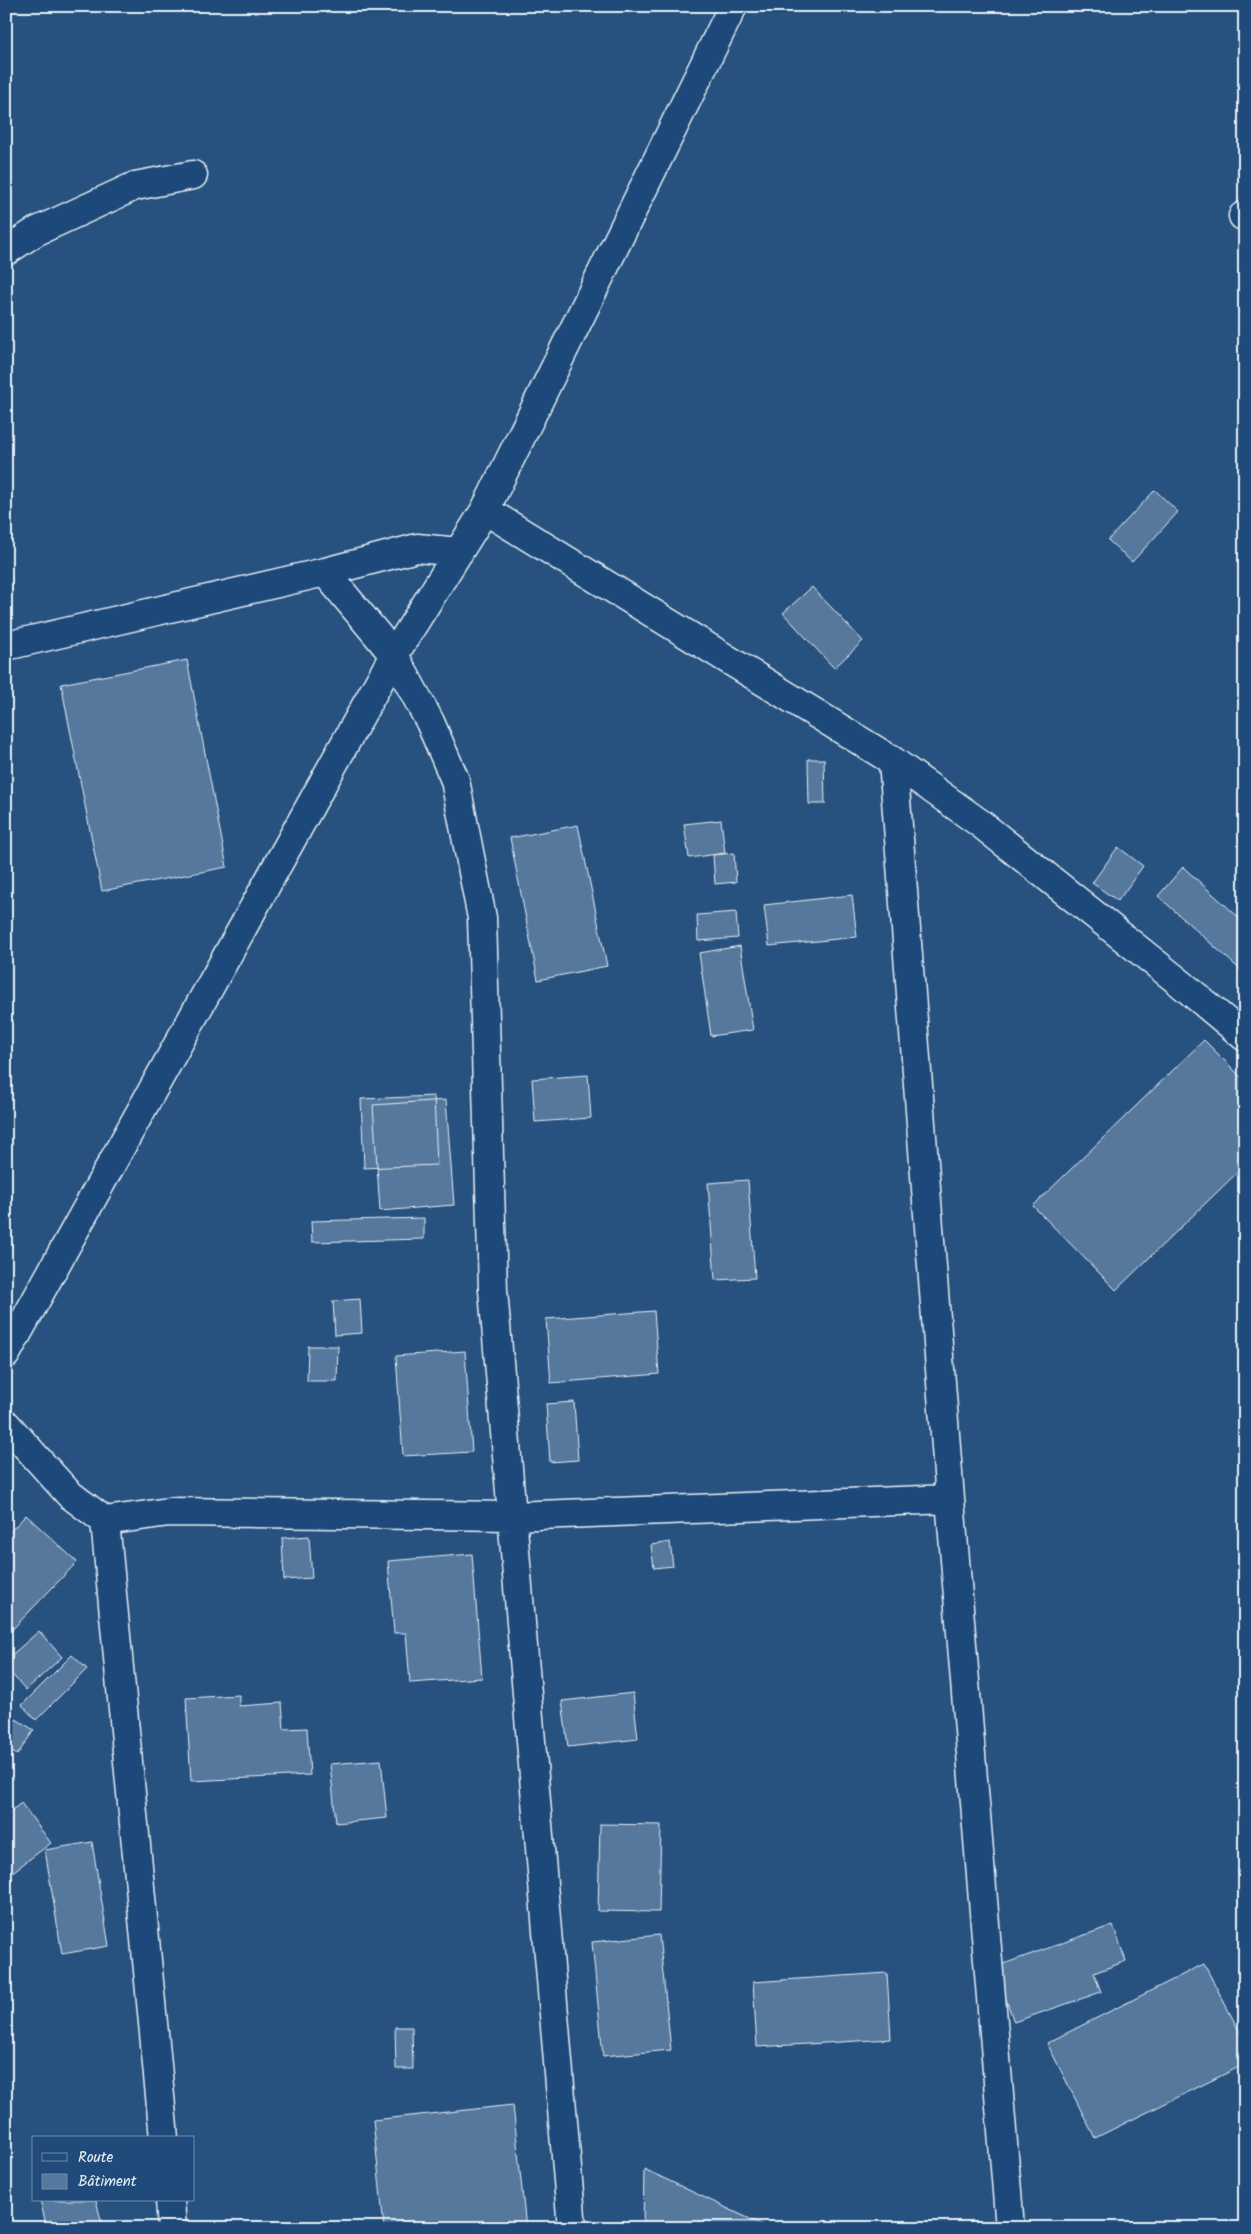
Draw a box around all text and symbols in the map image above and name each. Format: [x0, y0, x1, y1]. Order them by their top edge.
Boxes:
legend [32, 2136, 195, 2202]
text: Route [78, 2146, 114, 2170]
text: Bâtiment [78, 2170, 137, 2194]

